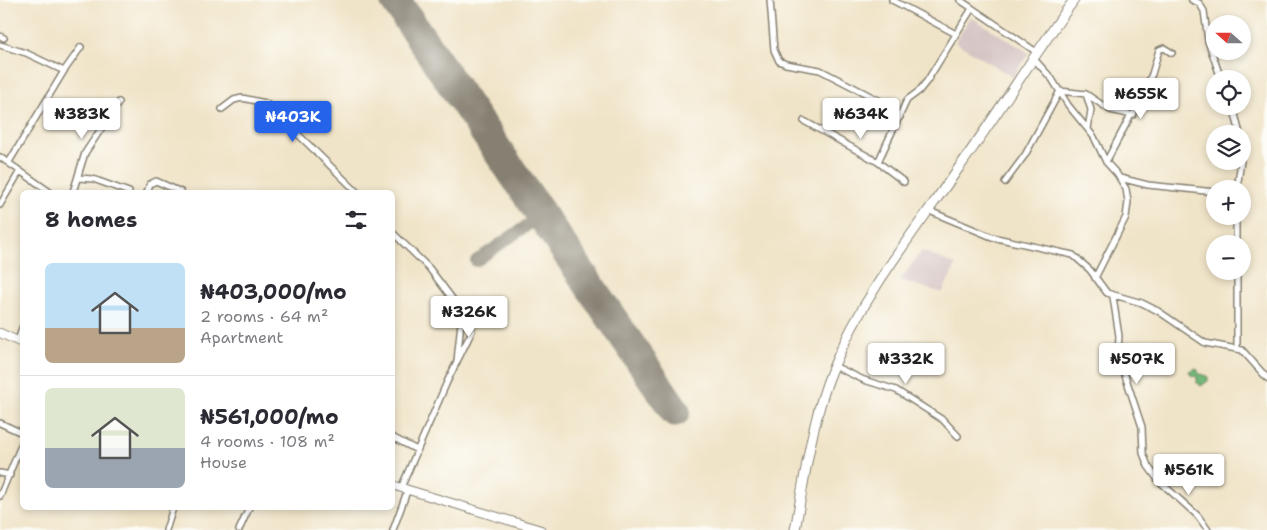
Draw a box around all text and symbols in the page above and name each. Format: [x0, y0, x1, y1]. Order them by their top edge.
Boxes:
north arrow [1206, 15, 1251, 60]
map controls [1206, 15, 1251, 280]
button: locate [1206, 70, 1251, 115]
pin: ₦655K [1106, 78, 1176, 120]
text: ₦655K [1114, 83, 1168, 104]
pin: ₦383K [47, 98, 117, 140]
pin: ₦634K [826, 98, 896, 140]
pin: ₦403K [258, 100, 328, 143]
text: ₦383K [54, 103, 110, 124]
text: ₦634K [833, 103, 889, 124]
text: ₦403K [265, 106, 321, 127]
button: layers [1206, 125, 1251, 170]
button: + [1206, 180, 1251, 225]
text: 8 homes [45, 206, 137, 234]
icon: filters [342, 206, 370, 234]
button: − [1206, 235, 1251, 280]
text: ₦403,000/mo [200, 278, 347, 306]
icon: home [85, 283, 145, 343]
pin: ₦326K [434, 296, 504, 338]
text: ₦326K [442, 301, 496, 322]
text: 2 rooms · 64 m² [200, 306, 328, 327]
text: Apartment [200, 327, 283, 348]
pin: ₦332K [871, 342, 941, 385]
pin: ₦507K [1102, 342, 1172, 385]
text: ₦332K [879, 348, 933, 369]
text: ₦507K [1110, 348, 1164, 369]
text: ₦561,000/mo [200, 403, 339, 431]
icon: home [85, 408, 145, 468]
text: 4 rooms · 108 m² [200, 431, 335, 452]
text: House [200, 452, 247, 473]
pin: ₦561K [1154, 454, 1224, 496]
text: ₦561K [1164, 459, 1214, 480]

